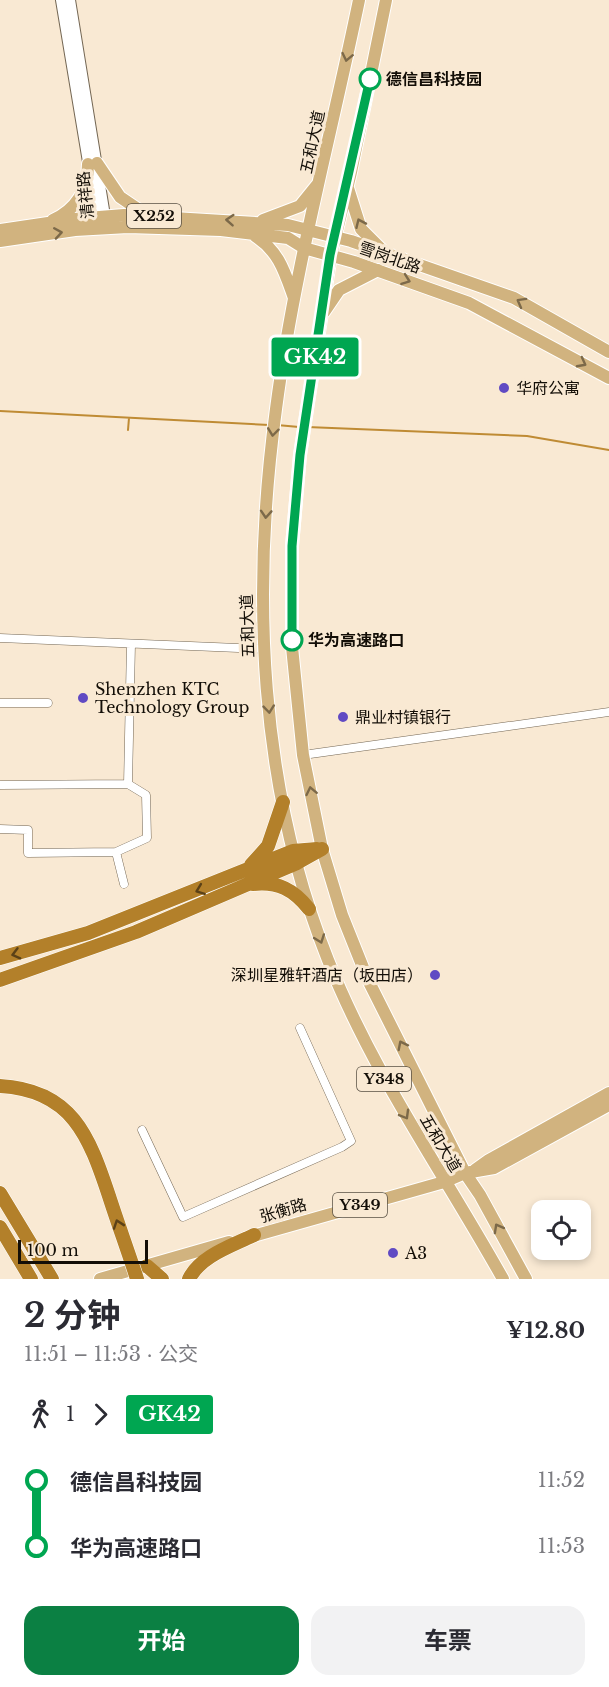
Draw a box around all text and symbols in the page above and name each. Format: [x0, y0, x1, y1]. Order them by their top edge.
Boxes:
one-way arrow [341, 52, 354, 62]
marker: 德信昌科技园 [359, 68, 381, 90]
place label: 德信昌科技园 [386, 69, 482, 89]
street label: 五和大道 [296, 109, 328, 175]
street label: 清祥路 [73, 170, 97, 220]
road number: X252 [127, 204, 181, 228]
one-way arrow [225, 214, 234, 227]
one-way arrow [356, 218, 368, 229]
one-way arrow [53, 227, 62, 239]
street label: 雪岗北路 [356, 237, 424, 277]
one-way arrow [400, 273, 411, 286]
one-way arrow [517, 298, 528, 309]
line badge: GK42 [273, 338, 357, 376]
text: GK42 [284, 344, 346, 370]
one-way arrow [576, 356, 586, 367]
place label: 华府公寓 [516, 378, 580, 398]
marker: 华府公寓 [497, 381, 511, 395]
one-way arrow [267, 427, 280, 436]
one-way arrow [259, 510, 272, 519]
street label: 五和大道 [236, 594, 258, 658]
marker: 华为高速路口 [281, 629, 303, 651]
place label: 华为高速路口 [308, 630, 404, 650]
place label: Shenzhen KTC Technology Group [95, 679, 250, 717]
marker: Shenzhen KTC Technology Group [76, 691, 90, 705]
one-way arrow [262, 704, 275, 713]
place label: 鼎业村镇银行 [355, 707, 451, 727]
marker: 鼎业村镇银行 [336, 710, 350, 724]
one-way arrow [305, 786, 318, 796]
one-way arrow [195, 882, 206, 895]
one-way arrow [313, 933, 326, 944]
one-way arrow [12, 947, 22, 960]
place label: 深圳星雅轩酒店（坂田店） [231, 965, 423, 985]
marker: 深圳星雅轩酒店（坂田店） [428, 968, 442, 982]
one-way arrow [398, 1041, 409, 1052]
road number: Y348 [357, 1067, 411, 1091]
one-way arrow [397, 1108, 409, 1119]
street label: 五和大道 [416, 1110, 466, 1176]
road number: Y349 [333, 1193, 387, 1217]
street label: 张衡路 [257, 1194, 309, 1226]
map controls [531, 1200, 591, 1260]
button: locate [531, 1200, 591, 1260]
one-way arrow [113, 1219, 126, 1229]
one-way arrow [494, 1223, 505, 1234]
scale bar [18, 1237, 148, 1264]
text: 100 m [27, 1240, 79, 1260]
place label: A3 [404, 1243, 427, 1263]
marker: A3 [386, 1246, 400, 1260]
text: 2 分钟 [24, 1295, 120, 1336]
text: ¥12.80 [506, 1317, 585, 1344]
text: 11:51 – 11:53 · 公交 [24, 1342, 198, 1366]
icon: walk [24, 1398, 57, 1431]
icon: forward [84, 1398, 117, 1431]
text: GK42 [138, 1401, 201, 1427]
text: 1 [66, 1402, 75, 1426]
text: 11:52 [538, 1468, 585, 1492]
text: 德信昌科技园 [70, 1469, 202, 1496]
text: 11:53 [538, 1534, 585, 1558]
text: 华为高速路口 [70, 1535, 202, 1562]
button: 开始 [24, 1606, 299, 1675]
button: 车票 [311, 1606, 585, 1675]

